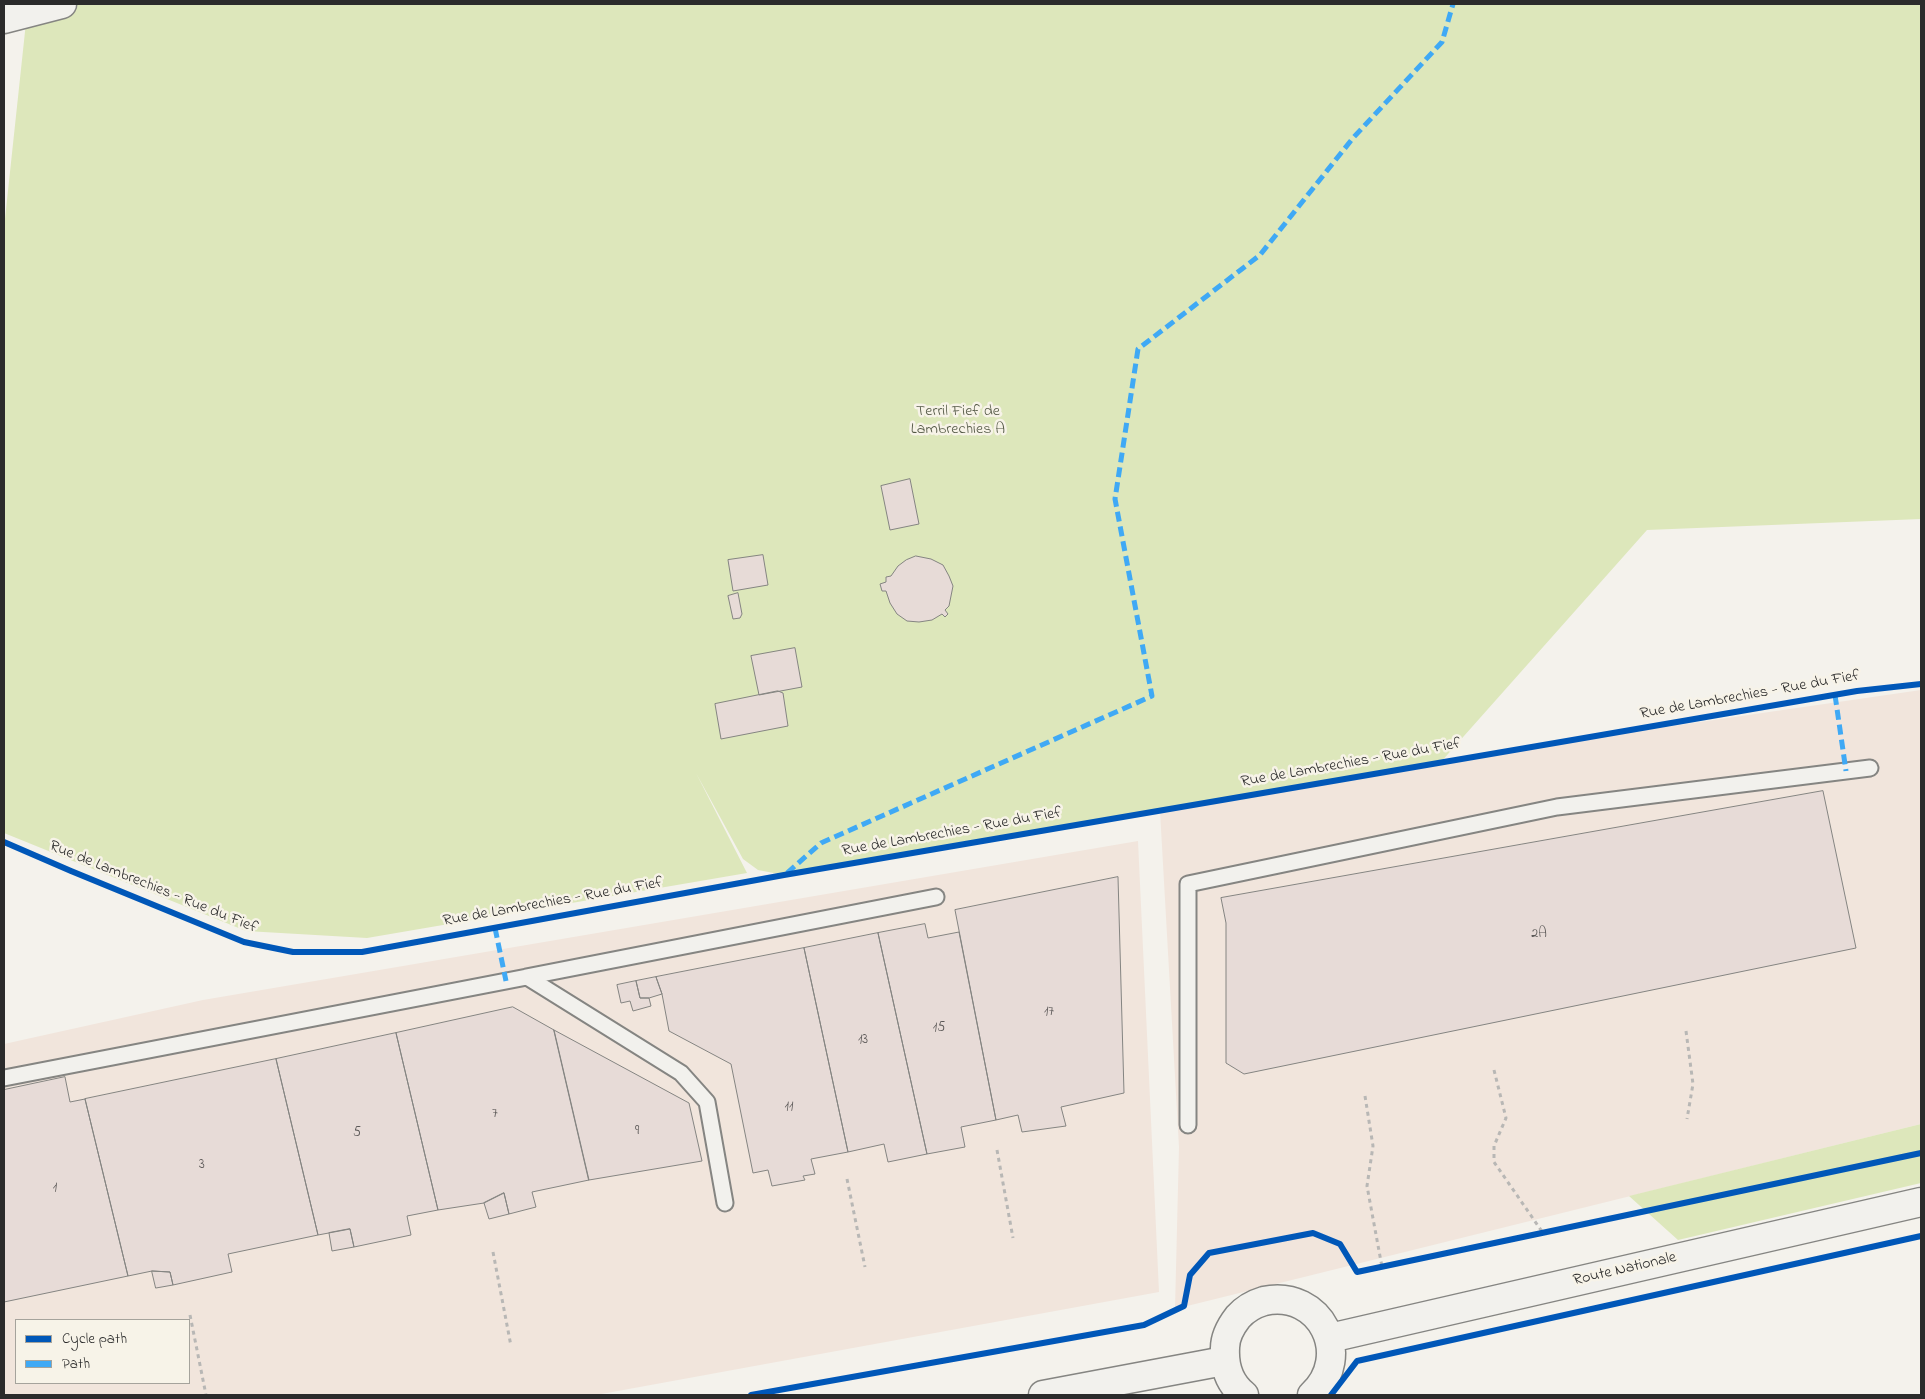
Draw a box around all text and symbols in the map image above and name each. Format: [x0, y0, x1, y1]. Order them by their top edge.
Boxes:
park label: Terril Fief de Lambrechies A [911, 402, 1005, 440]
street label: Rue de Lambrechies - Rue du Fief [1639, 667, 1861, 725]
street label: Rue de Lambrechies - Rue du Fief [1240, 735, 1462, 793]
street label: Rue de Lambrechies - Rue du Fief [841, 804, 1063, 862]
street label: Rue de Lambrechies - Rue du Fief [46, 837, 260, 939]
street label: Rue de Lambrechies - Rue du Fief [442, 874, 664, 932]
house number: 2A [1531, 927, 1547, 943]
house number: 17 [1044, 1005, 1054, 1021]
house number: 15 [933, 1021, 945, 1037]
house number: 13 [858, 1033, 868, 1049]
house number: 11 [785, 1100, 793, 1116]
house number: 7 [492, 1107, 498, 1123]
house number: 9 [635, 1124, 639, 1140]
house number: 5 [353, 1126, 361, 1142]
house number: 3 [199, 1158, 205, 1174]
house number: 1 [53, 1181, 57, 1197]
street label: Route Nationale [1572, 1249, 1678, 1291]
legend [15, 1319, 190, 1384]
text: Cycle path [62, 1328, 127, 1350]
text: Path [62, 1353, 90, 1375]

